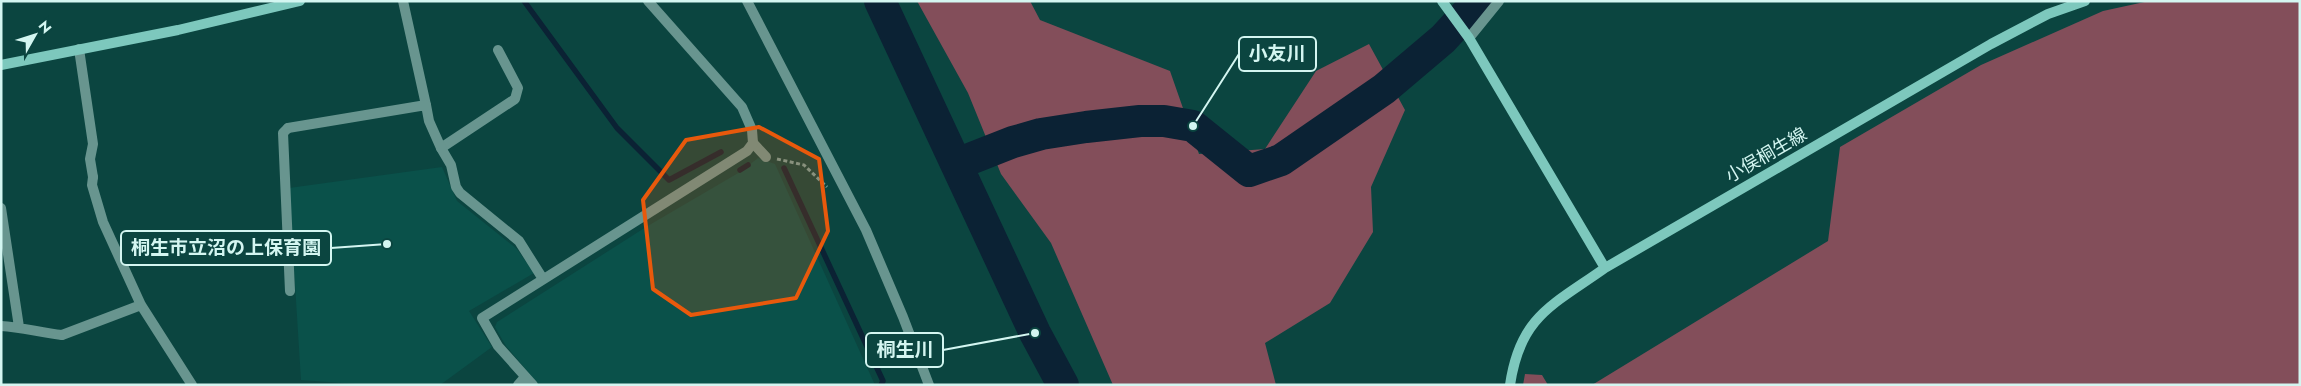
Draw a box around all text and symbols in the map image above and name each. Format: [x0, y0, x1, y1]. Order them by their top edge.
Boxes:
north arrow [10, 10, 60, 60]
text: N [34, 16, 56, 37]
callout: 小友川 [1239, 37, 1316, 71]
text: 小友川 [1248, 40, 1306, 67]
street label: 小俣桐生線 [1721, 121, 1811, 189]
callout: 桐生市立沼の上保育園 [121, 231, 331, 265]
text: 桐生市立沼の上保育園 [131, 234, 321, 261]
callout: 桐生川 [866, 333, 943, 367]
text: 桐生川 [876, 336, 934, 363]

